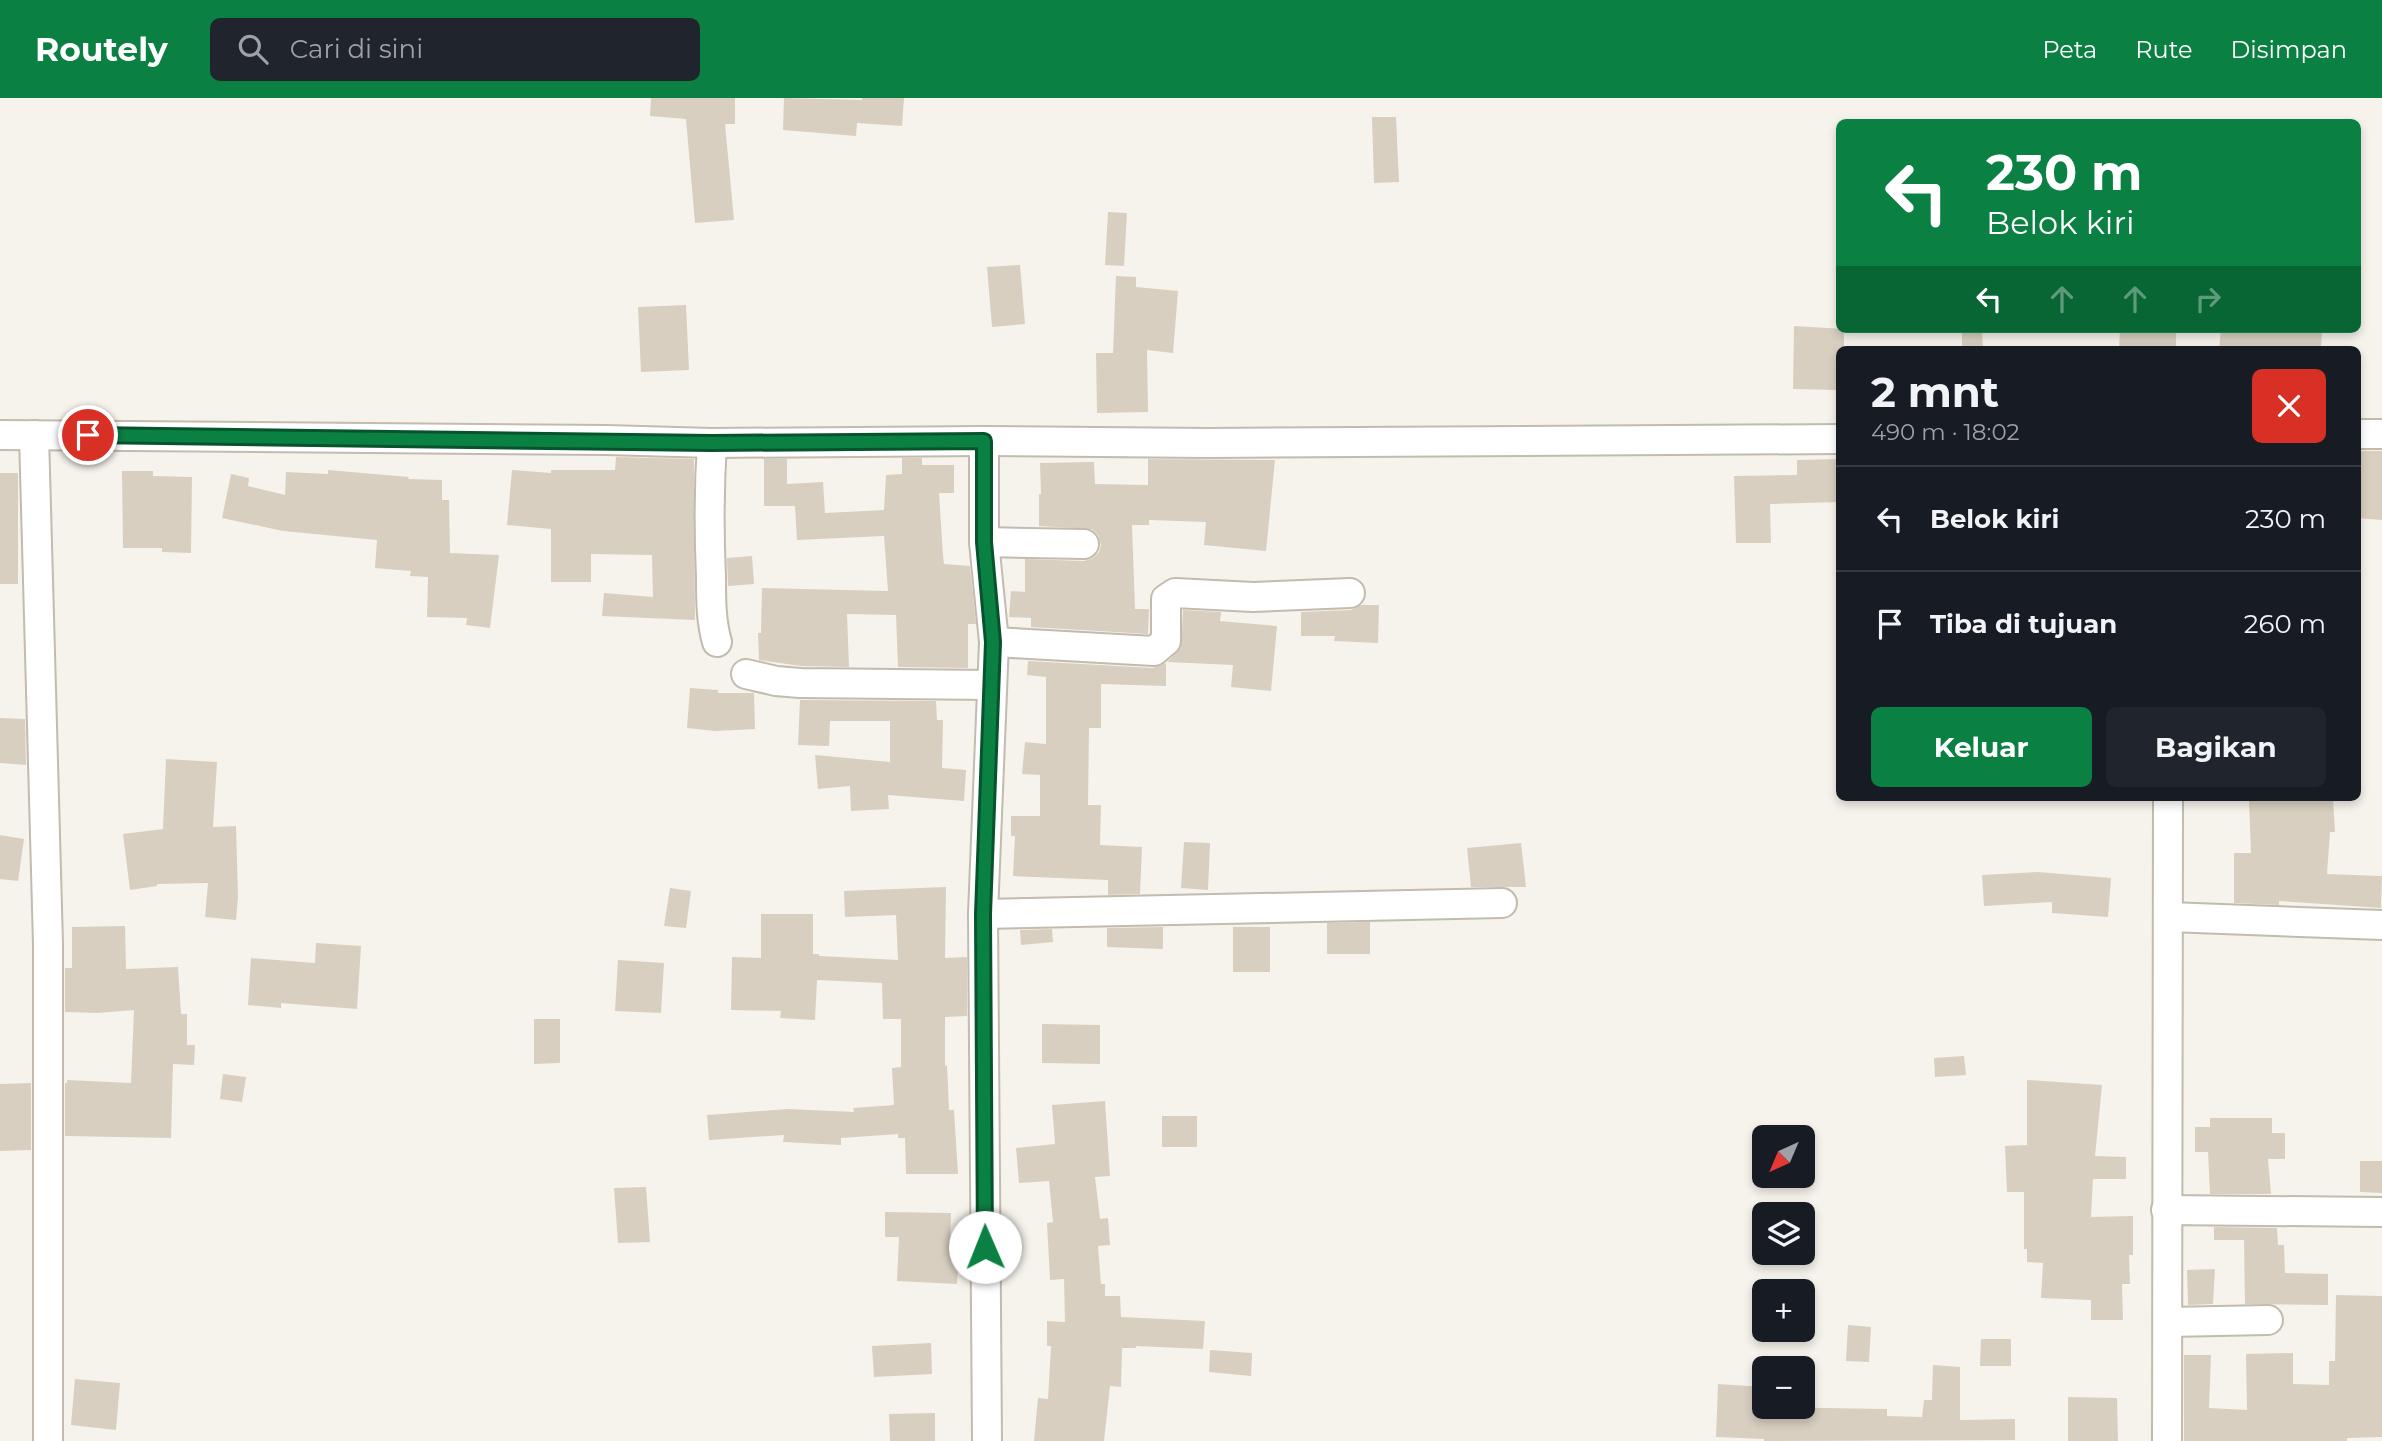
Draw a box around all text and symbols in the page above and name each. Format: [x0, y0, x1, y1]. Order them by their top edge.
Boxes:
search box [210, 18, 700, 81]
text: Routely [35, 29, 168, 69]
icon: search [234, 30, 272, 68]
text: Cari di sini [290, 33, 423, 65]
text: Peta [2042, 35, 2097, 64]
text: Rute [2135, 35, 2193, 64]
text: Disimpan [2231, 35, 2347, 64]
text: 230 m [1986, 143, 2142, 202]
icon: left [1871, 147, 1962, 238]
text: Belok kiri [1986, 203, 2135, 242]
icon: left [1970, 280, 2008, 318]
icon: ahead [2043, 280, 2081, 318]
icon: ahead [2116, 280, 2154, 318]
icon: right [2189, 280, 2227, 318]
text: 2 mnt [1871, 366, 1999, 418]
button: close [2252, 369, 2326, 443]
pin [58, 405, 118, 465]
icon: arrive [69, 416, 107, 454]
text: 490 m · 18:02 [1871, 418, 2020, 446]
icon: left [1871, 500, 1909, 538]
text: Belok kiri [1930, 503, 2059, 535]
text: 230 m [2245, 503, 2326, 535]
icon: arrive [1871, 605, 1909, 643]
text: Tiba di tujuan [1930, 608, 2117, 640]
text: 260 m [2244, 608, 2326, 640]
button: Keluar [1871, 707, 2092, 787]
button: Bagikan [2106, 707, 2326, 787]
north arrow [1752, 1125, 1815, 1188]
map controls [1752, 1125, 1815, 1419]
button: layers [1752, 1202, 1815, 1265]
position arrow [948, 1210, 1022, 1284]
button: + [1752, 1279, 1815, 1342]
button: − [1752, 1356, 1815, 1419]

